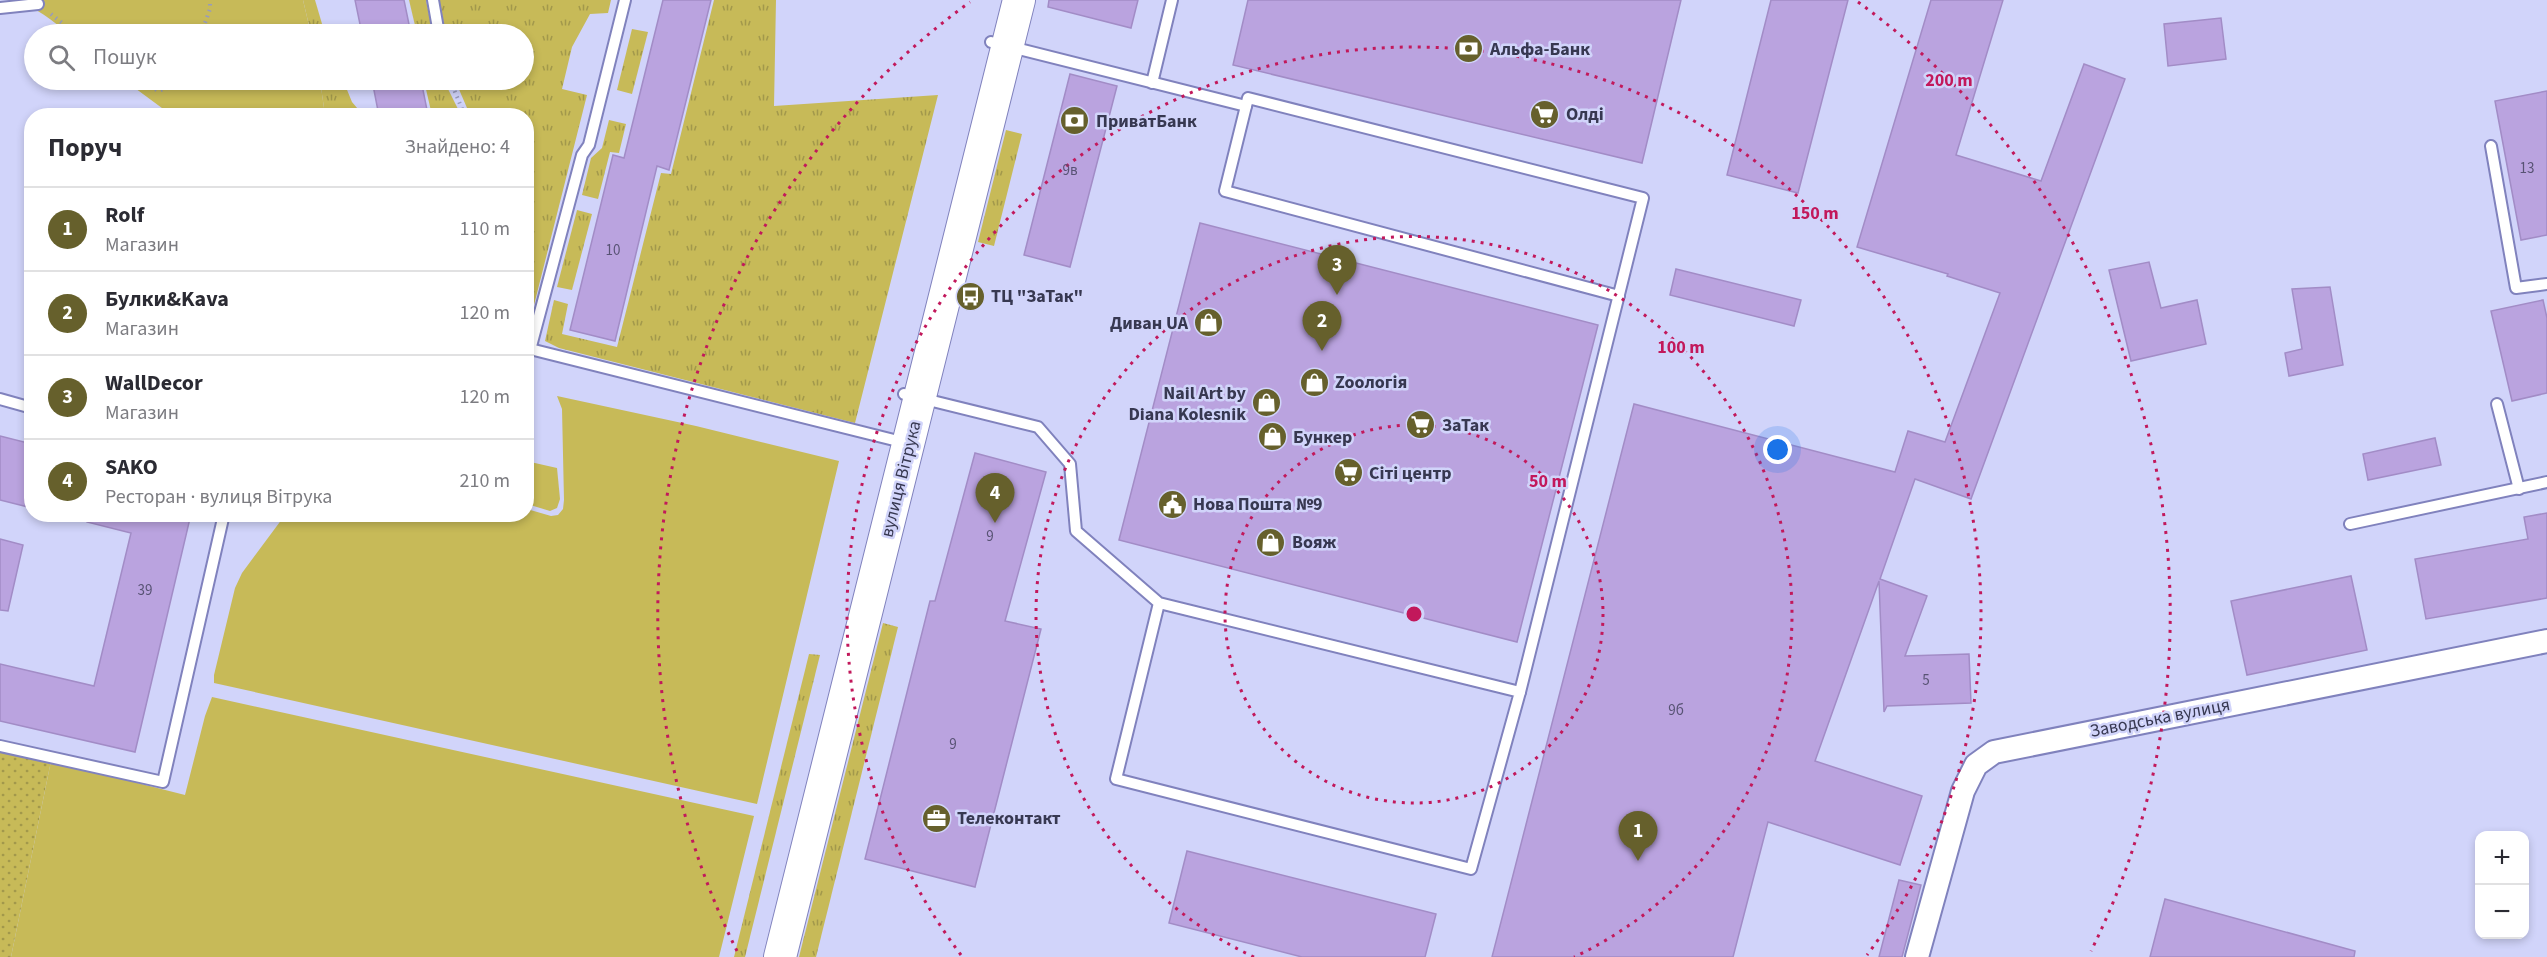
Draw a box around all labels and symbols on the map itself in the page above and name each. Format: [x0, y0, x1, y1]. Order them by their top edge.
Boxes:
bank icon: Альфа-Банк [1453, 33, 1485, 65]
place label: Альфа-Банк [1489, 37, 1590, 62]
text: 200 m [1925, 68, 1973, 93]
supermarket icon: Олді [1529, 98, 1561, 130]
place label: Олді [1566, 102, 1604, 127]
bank icon: ПриватБанк [1059, 105, 1091, 137]
place label: ПриватБанк [1096, 109, 1197, 134]
house number: 13 [2520, 158, 2534, 179]
house number: 9в [1062, 160, 1078, 181]
text: 150 m [1791, 201, 1839, 226]
house number: 10 [606, 240, 620, 261]
pin: 3 [1318, 246, 1356, 295]
bus stop icon: ТЦ "ЗаТак" [954, 280, 986, 312]
place label: ТЦ "ЗаТак" [991, 284, 1083, 309]
pin: 2 [1302, 302, 1342, 351]
shop icon: Диван UA [1193, 307, 1225, 339]
place label: Диван UA [1110, 311, 1189, 336]
text: 100 m [1657, 335, 1705, 360]
shop icon: Zooлогія [1298, 366, 1330, 398]
place label: Zooлогія [1335, 370, 1407, 395]
place label: Nail Art by Diana Kolesnik [1128, 381, 1247, 427]
shop icon: Nail Art by Diana Kolesnik [1251, 387, 1283, 419]
supermarket icon: ЗаТак [1405, 409, 1437, 441]
place label: ЗаТак [1442, 413, 1489, 438]
street label: вулиця Вітрука [874, 418, 928, 540]
shop icon: Бункер [1256, 421, 1288, 453]
place label: Бункер [1293, 425, 1352, 450]
your location [1763, 435, 1792, 464]
supermarket icon: Сіті центр [1332, 457, 1364, 489]
place label: Сіті центр [1369, 461, 1452, 486]
text: 50 m [1529, 469, 1567, 494]
pin: 4 [976, 474, 1014, 523]
public building icon: Нова Пошта №9 [1156, 488, 1188, 520]
place label: Нова Пошта №9 [1193, 492, 1323, 517]
house number: 9 [986, 526, 994, 547]
shop icon: Вояж [1255, 526, 1287, 558]
place label: Вояж [1292, 530, 1337, 555]
house number: 39 [138, 580, 152, 601]
centre of rings [1404, 604, 1424, 624]
house number: 5 [1922, 670, 1930, 691]
street label: Заводська вулиця [2088, 692, 2232, 744]
house number: 9б [1668, 700, 1684, 721]
house number: 9 [949, 734, 957, 755]
office icon: Телеконтакт [920, 802, 952, 834]
place label: Телеконтакт [957, 806, 1061, 831]
pin: 1 [1618, 812, 1658, 861]

